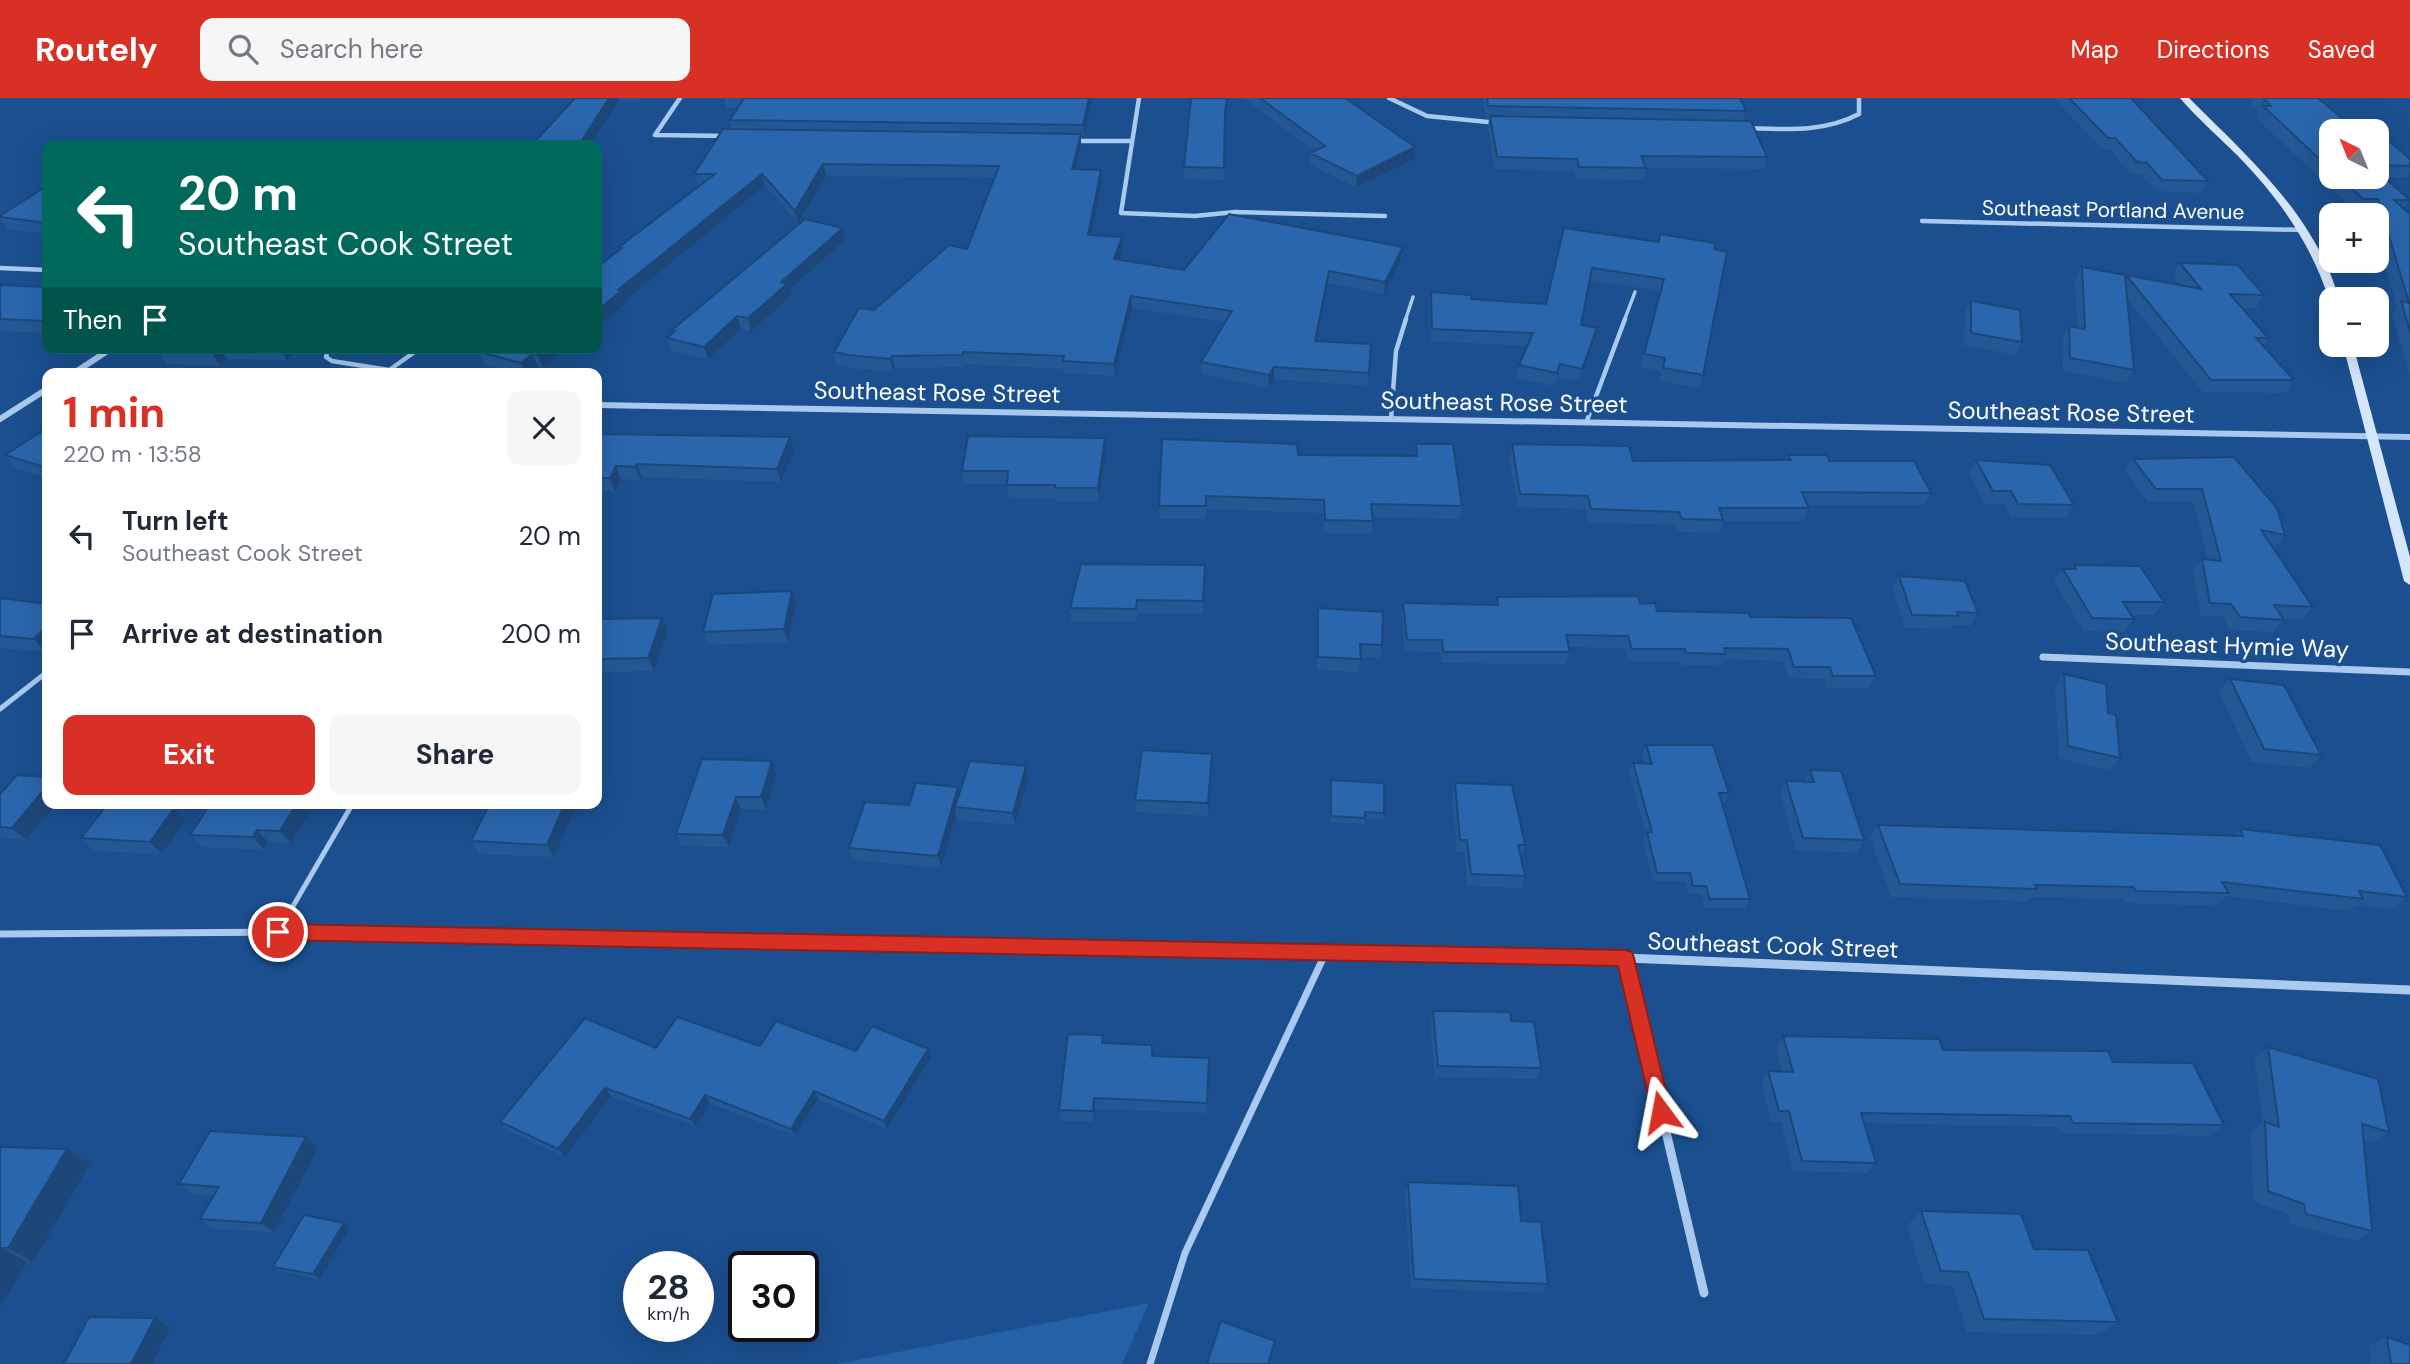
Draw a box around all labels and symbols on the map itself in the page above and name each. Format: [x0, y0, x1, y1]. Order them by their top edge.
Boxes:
north arrow [2319, 119, 2389, 189]
street label: Southeast Portland Avenue [1982, 194, 2245, 226]
street label: Southeast Rose Street [813, 374, 1061, 410]
street label: Southeast Rose Street [1380, 384, 1628, 420]
street label: Southeast Rose Street [1947, 394, 2195, 430]
street label: Southeast Hymie Way [2105, 625, 2349, 665]
pin [248, 902, 308, 962]
street label: Southeast Cook Street [1647, 925, 1899, 965]
position arrow [1624, 1075, 1698, 1149]
speed limit sign: 30 [728, 1251, 819, 1342]

